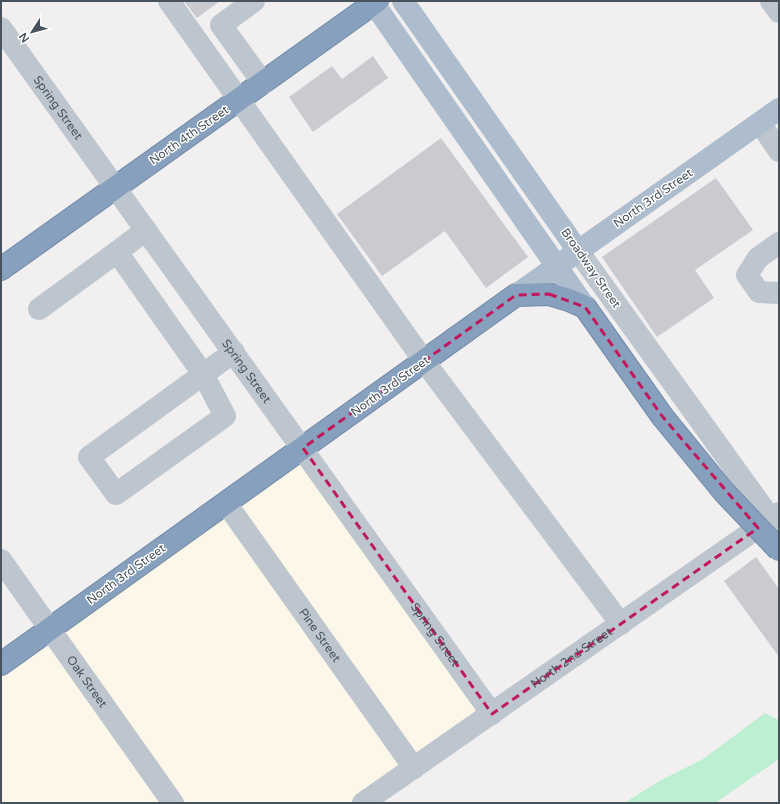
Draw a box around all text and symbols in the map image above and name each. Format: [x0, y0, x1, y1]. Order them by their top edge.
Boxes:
north arrow [12, 12, 52, 52]
text: N [16, 30, 32, 45]
street label: Spring Street [31, 73, 86, 143]
street label: North 4th Street [147, 102, 232, 167]
street label: North 3rd Street [611, 165, 696, 230]
street label: Broadway Street [558, 225, 624, 311]
street label: Spring Street [219, 337, 274, 406]
street label: North 3rd Street [348, 353, 432, 419]
street label: North 3rd Street [84, 541, 168, 607]
street label: Spring Street [408, 600, 463, 669]
street label: Pine Street [296, 606, 344, 665]
street label: North 2nd Street [528, 624, 615, 691]
street label: Oak Street [64, 653, 110, 711]

